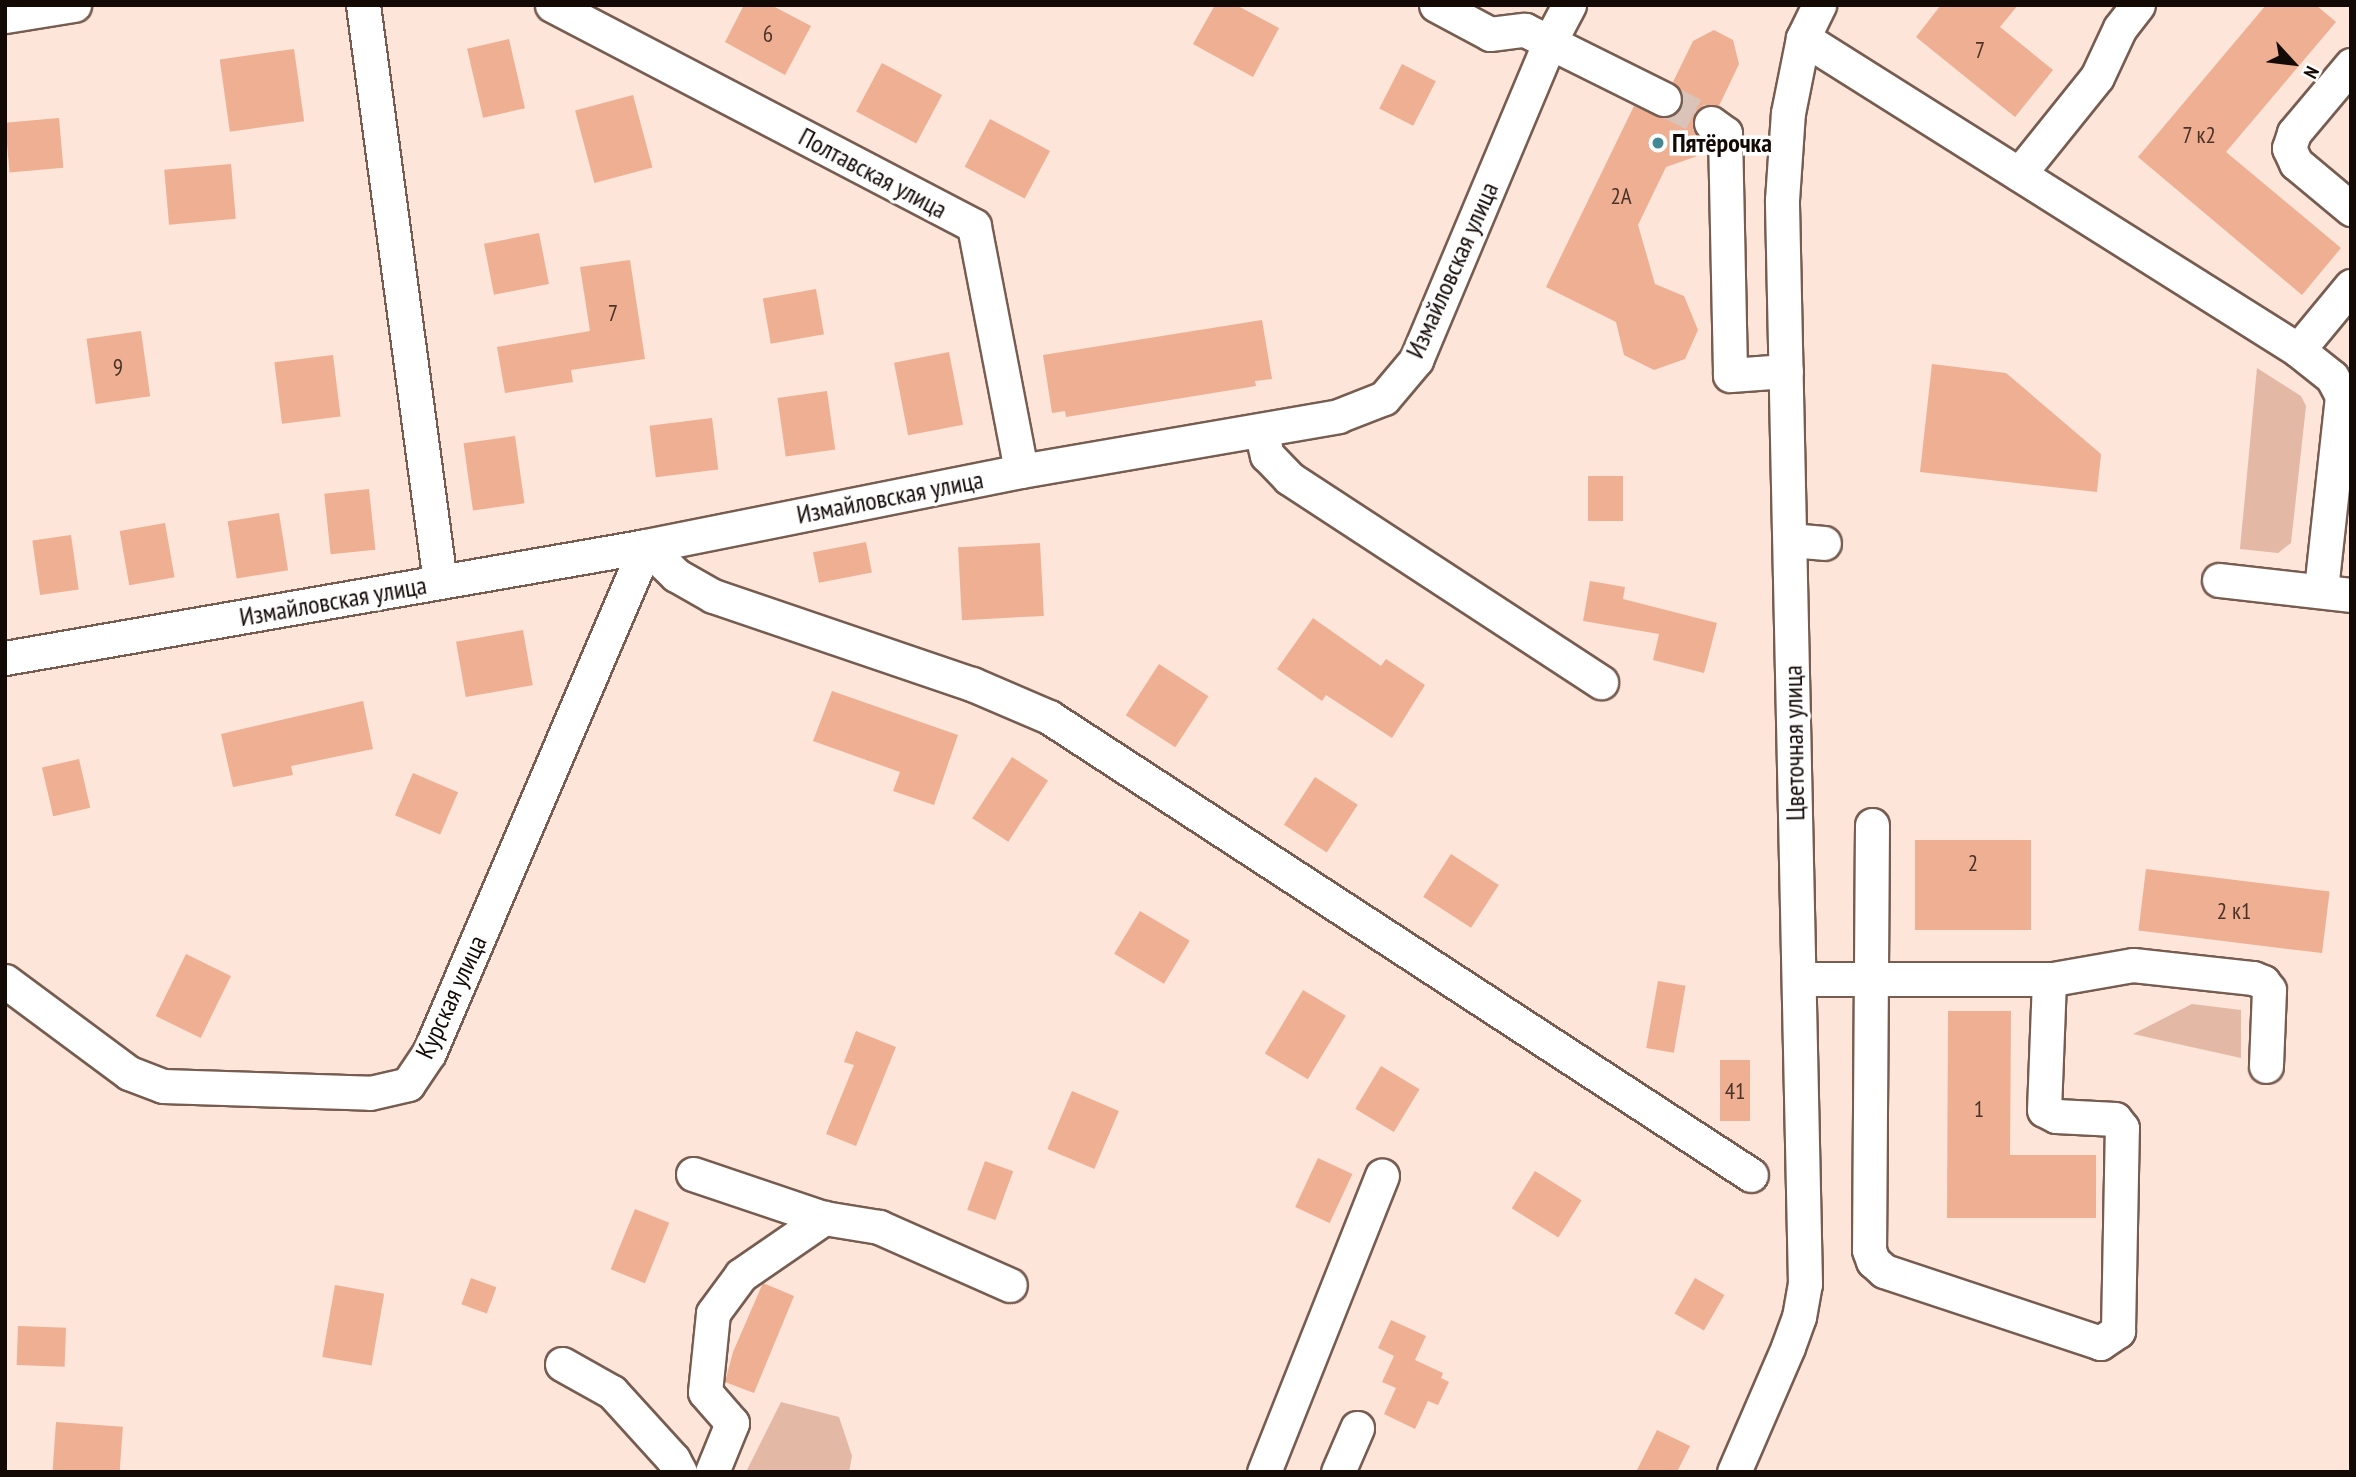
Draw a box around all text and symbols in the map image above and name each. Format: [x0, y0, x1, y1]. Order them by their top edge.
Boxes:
house number: 6 [763, 20, 773, 48]
north arrow [2258, 28, 2328, 98]
house number: 7 [1975, 36, 1985, 64]
text: N [2299, 63, 2325, 83]
street label: Полтавская улица [794, 121, 952, 225]
house number: 7 к2 [2182, 121, 2216, 149]
place label: Пятёрочка [1672, 127, 1772, 159]
marker: Пятёрочка [1650, 135, 1666, 151]
street label: Измайловская улица [1399, 177, 1505, 363]
house number: 2А [1610, 182, 1632, 210]
house number: 7 [608, 299, 618, 327]
house number: 9 [113, 353, 123, 381]
street label: Измайловская улица [794, 464, 986, 530]
street label: Измайловская улица [237, 569, 429, 633]
street label: Цветочная улица [1777, 665, 1811, 821]
house number: 2 [1968, 849, 1978, 877]
house number: 2 к1 [2217, 897, 2251, 925]
street label: Курская улица [409, 930, 493, 1064]
house number: 41 [1725, 1077, 1745, 1105]
house number: 1 [1974, 1095, 1984, 1123]

